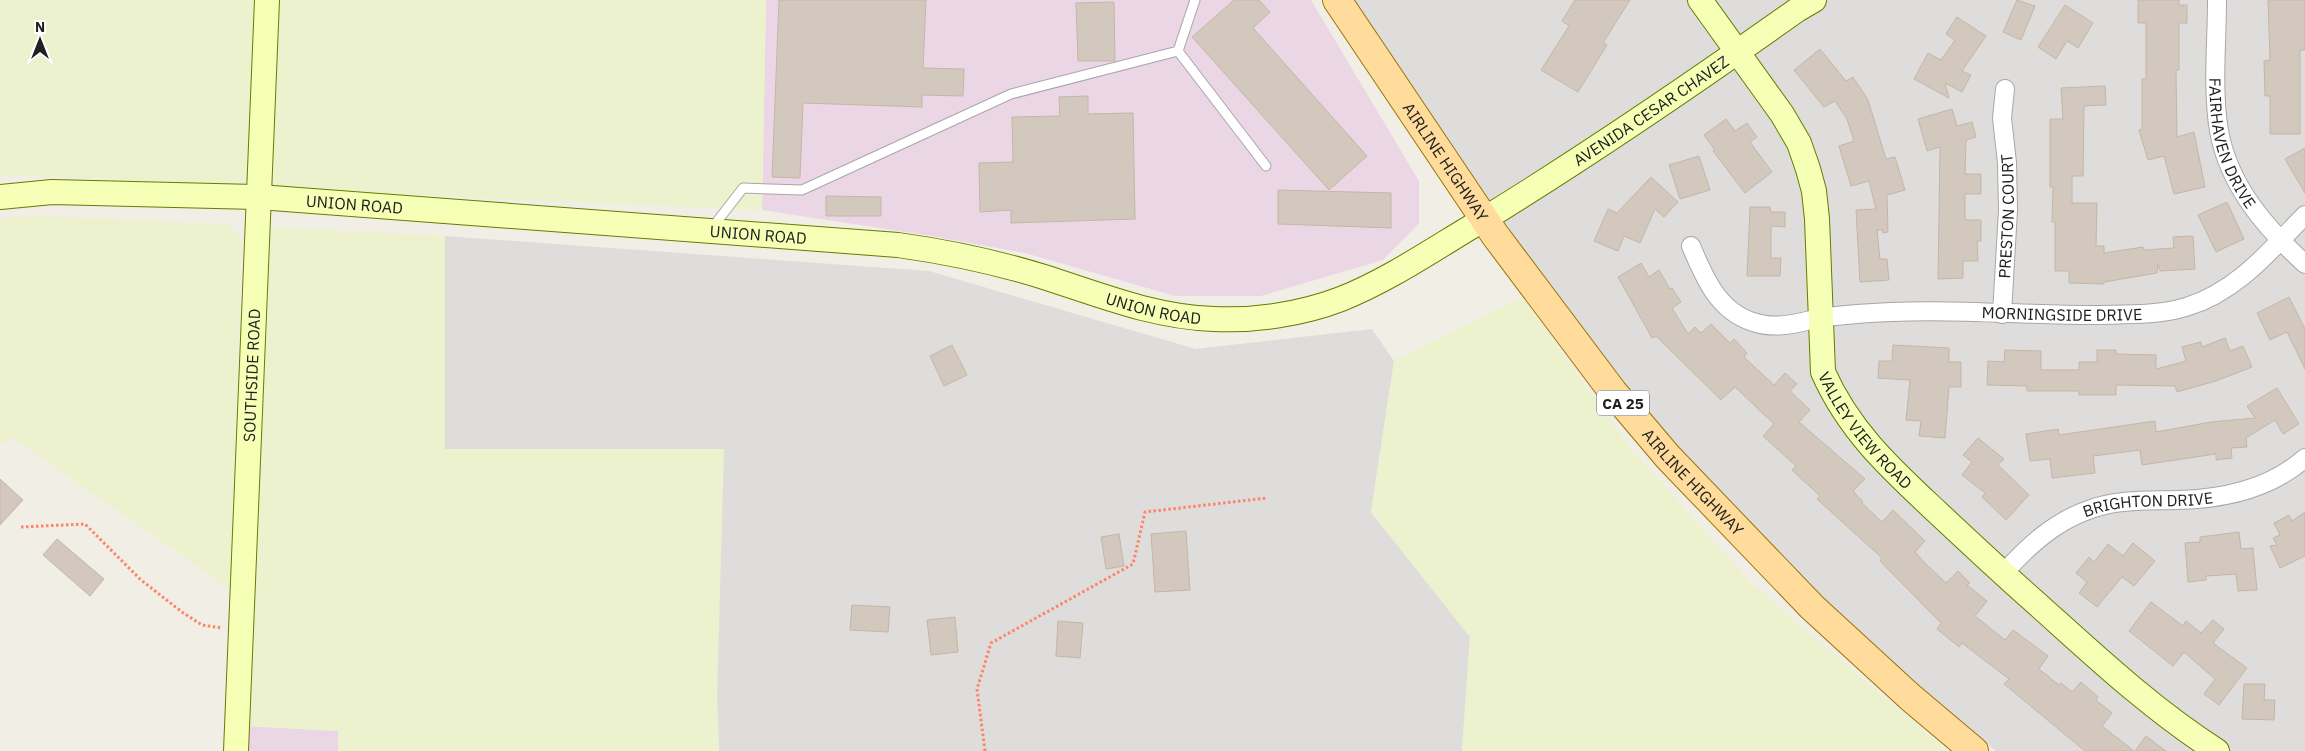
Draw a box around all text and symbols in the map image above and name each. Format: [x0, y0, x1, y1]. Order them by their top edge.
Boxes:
north arrow [15, 15, 65, 65]
text: N [35, 18, 45, 36]
street label: AVENIDA CESAR CHAVEZ [1570, 51, 1732, 170]
street label: FAIRHAVEN DRIVE [2205, 78, 2261, 212]
street label: AIRLINE HIGHWAY [1399, 99, 1493, 226]
street label: PRESTON COURT [1994, 153, 2018, 279]
street label: UNION ROAD [305, 191, 404, 218]
street label: UNION ROAD [709, 221, 808, 248]
street label: UNION ROAD [1103, 288, 1202, 328]
street label: MORNINGSIDE DRIVE [1981, 302, 2143, 325]
street label: SOUTHSIDE ROAD [239, 308, 264, 443]
street label: VALLEY VIEW ROAD [1814, 368, 1916, 493]
road number: CA 25 [1597, 390, 1649, 416]
street label: AIRLINE HIGHWAY [1638, 424, 1748, 540]
street label: BRIGHTON DRIVE [2080, 487, 2214, 521]

